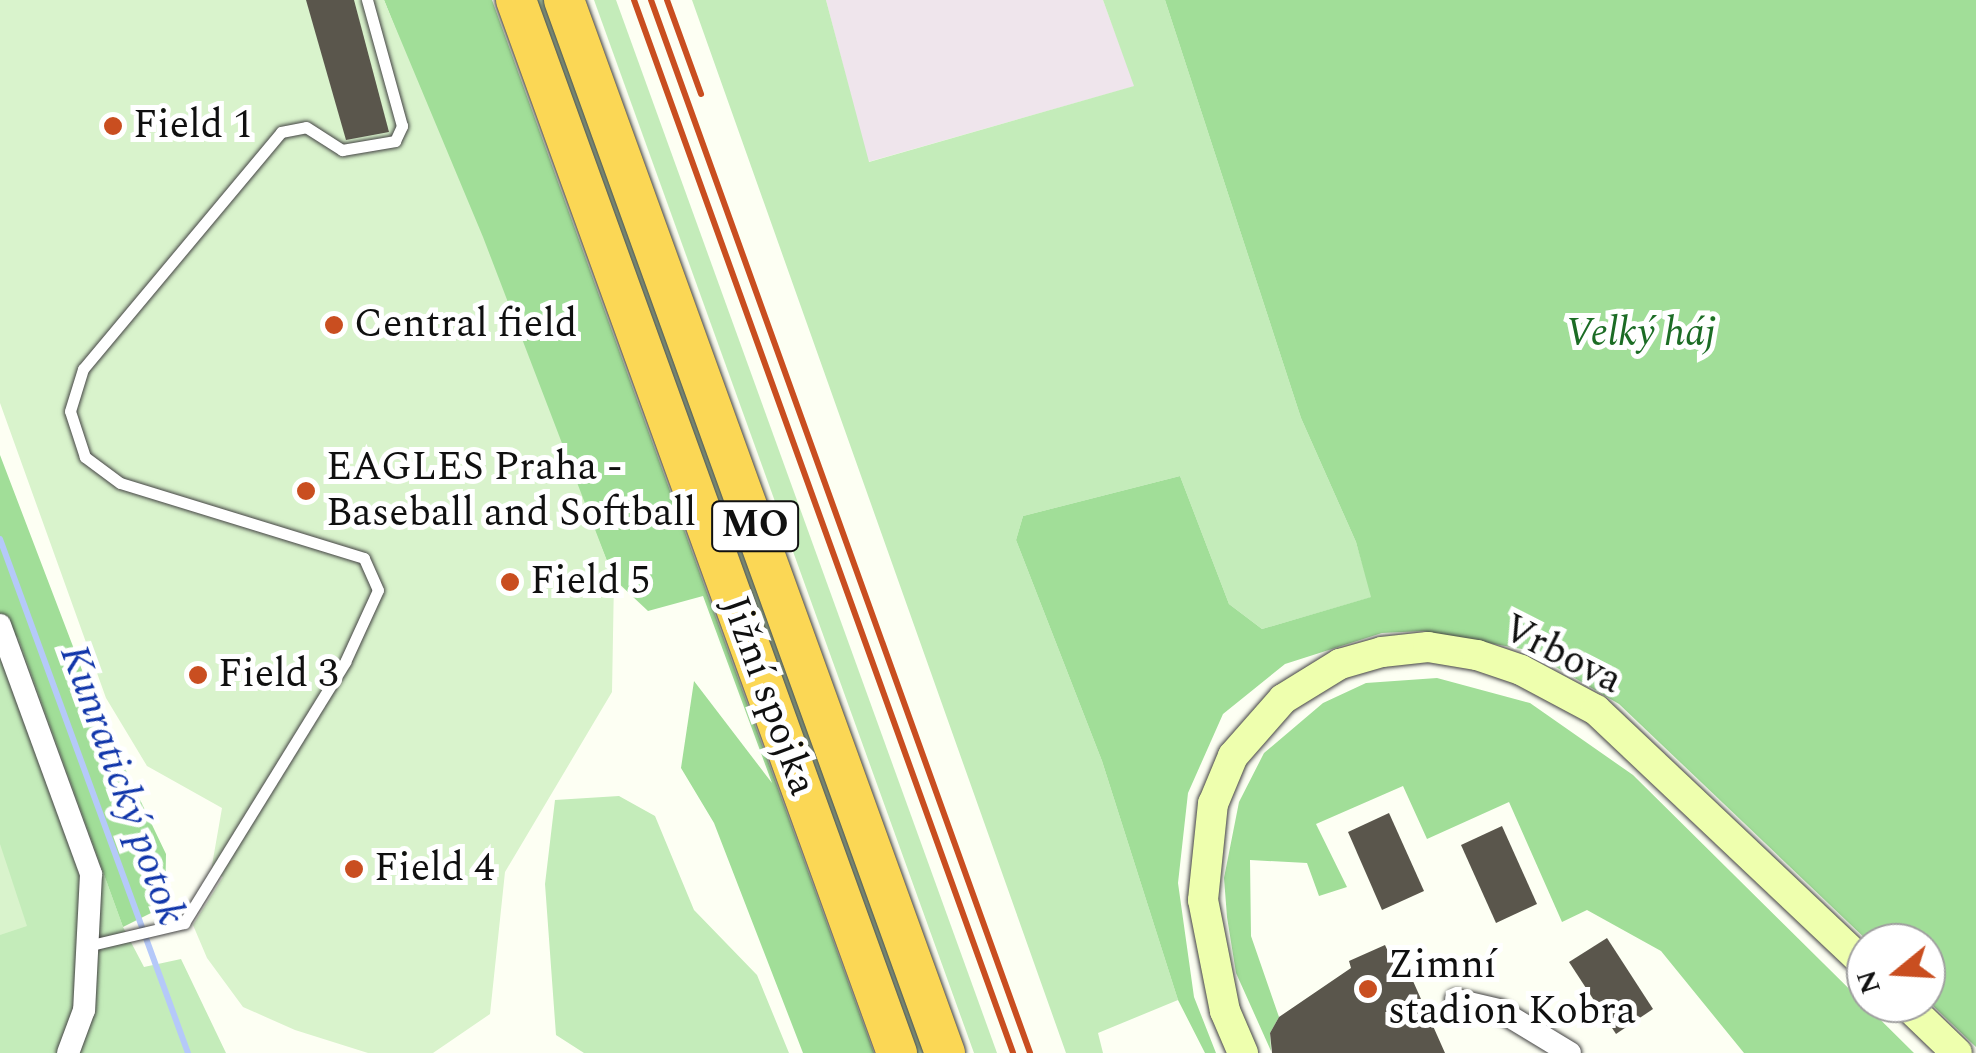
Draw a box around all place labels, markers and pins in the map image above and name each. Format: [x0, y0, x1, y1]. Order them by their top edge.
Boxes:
place label: Field 1 [133, 102, 253, 150]
marker: Field 1 [102, 115, 124, 137]
place label: Central field [354, 301, 577, 349]
marker: Central field [323, 314, 345, 336]
place label: EAGLES Praha - Baseball and Softball [326, 444, 696, 538]
marker: EAGLES Praha - Baseball and Softball [295, 480, 317, 502]
place label: Field 5 [530, 558, 650, 606]
marker: Field 5 [499, 571, 521, 593]
place label: Field 3 [218, 651, 338, 699]
marker: Field 3 [187, 664, 209, 686]
place label: Field 4 [374, 845, 494, 893]
marker: Field 4 [343, 858, 365, 880]
place label: Zimní stadion Kobra [1388, 942, 1636, 1036]
marker: Zimní stadion Kobra [1357, 978, 1379, 1000]

